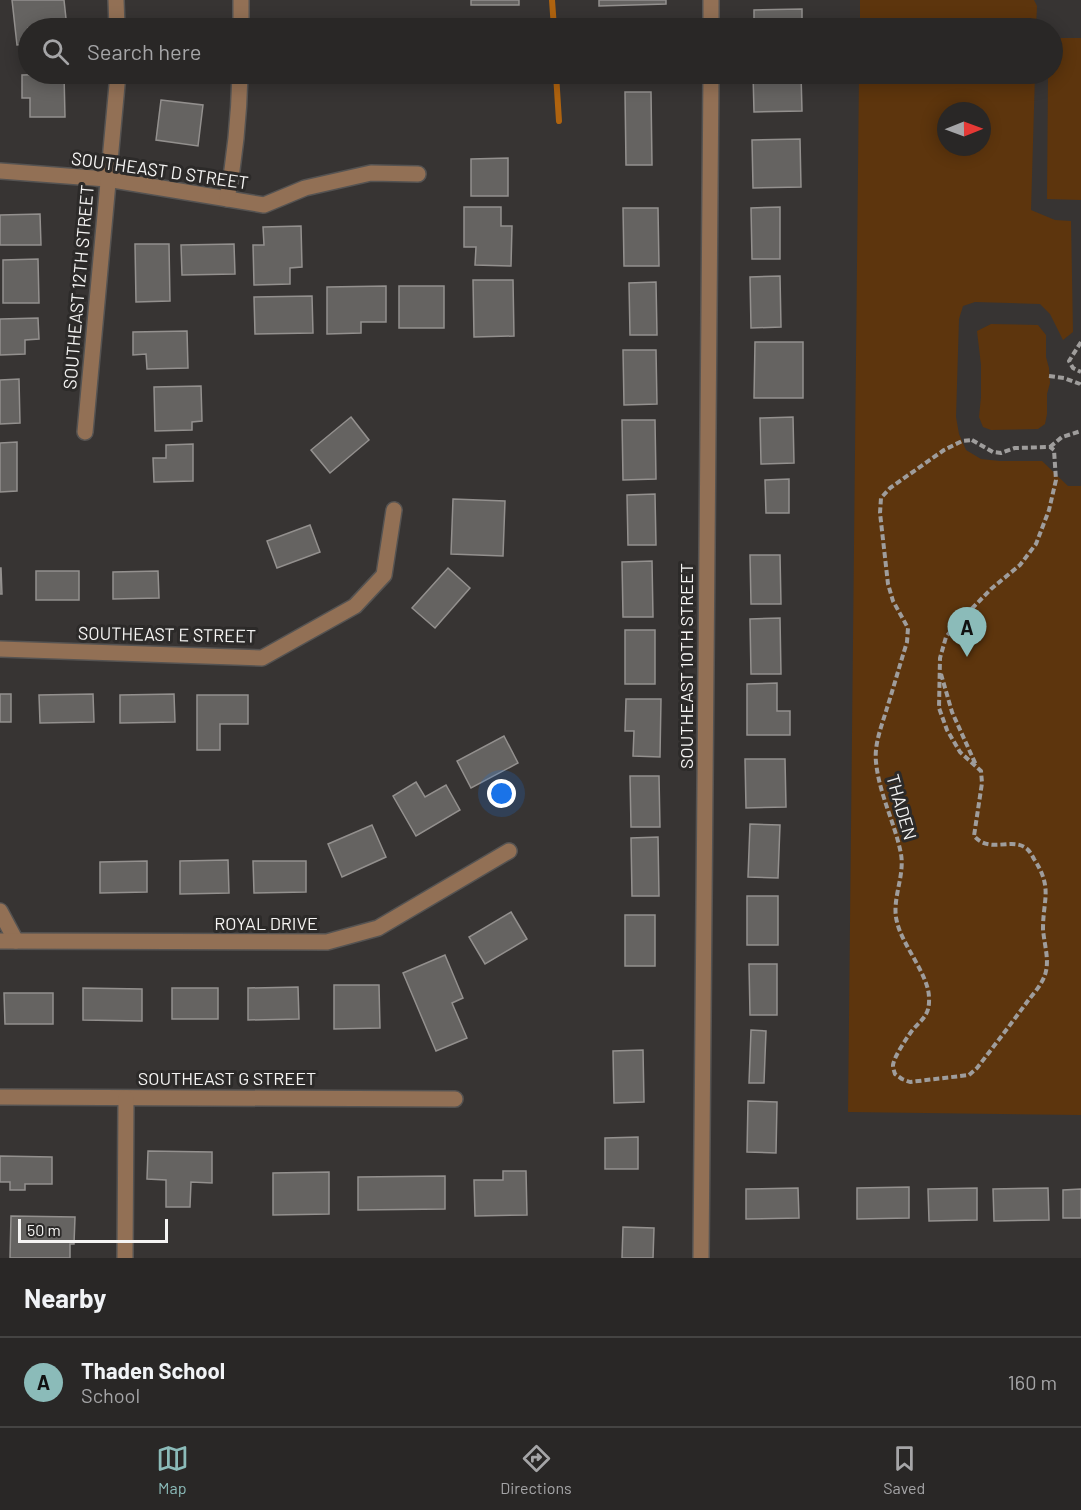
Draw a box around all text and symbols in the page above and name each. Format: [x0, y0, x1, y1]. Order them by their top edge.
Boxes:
search box [18, 18, 1063, 84]
icon: search [39, 35, 72, 68]
text: Search here [87, 38, 201, 64]
north arrow [937, 102, 991, 156]
street label: SOUTHEAST D STREET [70, 147, 250, 193]
street label: SOUTHEAST 12TH STREET [58, 184, 98, 390]
street label: SOUTHEAST 10TH STREET [675, 563, 697, 769]
pin: A [948, 608, 986, 657]
street label: SOUTHEAST E STREET [78, 621, 256, 647]
street label: THADEN [882, 772, 922, 842]
your location [487, 779, 516, 808]
street label: ROYAL DRIVE [214, 912, 318, 934]
street label: SOUTHEAST G STREET [138, 1067, 316, 1089]
scale bar [18, 1216, 168, 1244]
text: 50 m [27, 1220, 61, 1239]
text: Nearby [24, 1282, 106, 1313]
text: Thaden School [81, 1357, 225, 1383]
text: A [37, 1370, 50, 1394]
text: 160 m [1008, 1370, 1057, 1394]
text: School [81, 1383, 140, 1407]
tab: Map [156, 1442, 189, 1497]
tab: Directions [500, 1442, 572, 1497]
tab: Saved [883, 1442, 925, 1497]

